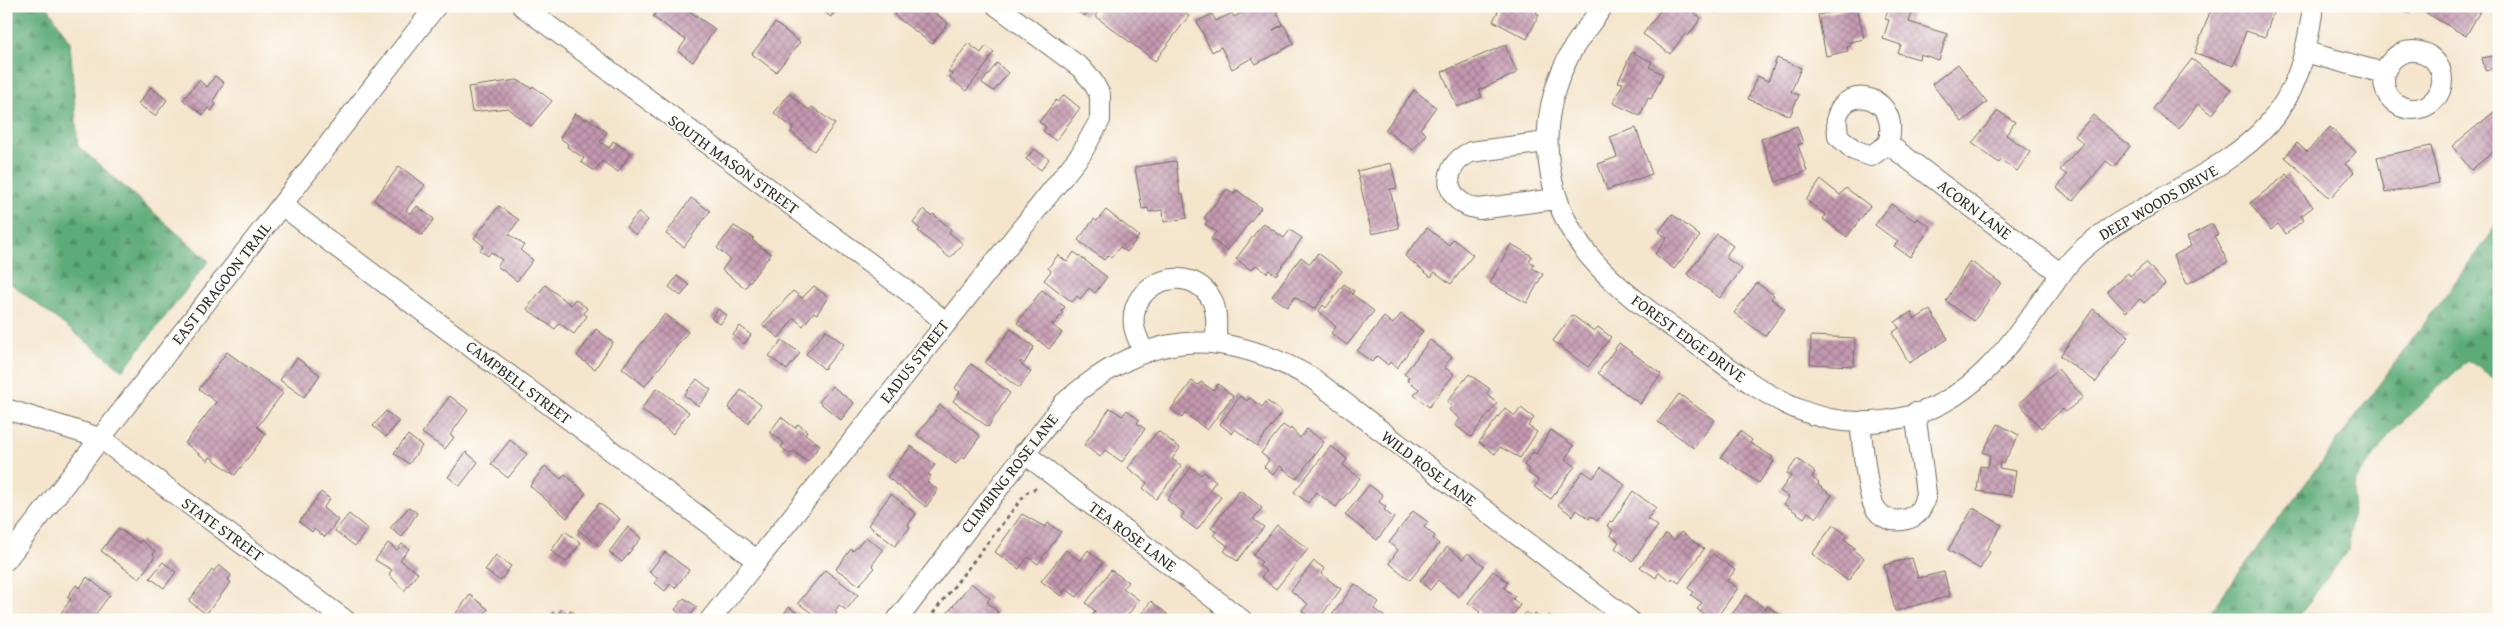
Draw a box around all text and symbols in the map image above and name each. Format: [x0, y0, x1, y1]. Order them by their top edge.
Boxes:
street label: SOUTH MASON STREET [664, 108, 804, 220]
street label: DEEP WOODS DRIVE [2094, 158, 2222, 246]
street label: ACORN LANE [1933, 173, 2017, 245]
street label: EAST DRAGOON TRAIL [165, 216, 277, 349]
street label: FOREST EDGE DRIVE [1627, 288, 1751, 388]
street label: EADUS STREET [874, 314, 954, 408]
street label: CAMPBELL STREET [461, 334, 577, 430]
street label: CLIMBING ROSE LANE [954, 408, 1064, 538]
street label: WILD ROSE LANE [1376, 424, 1482, 512]
street label: STATE STREET [177, 491, 269, 567]
street label: TEA ROSE LANE [1084, 495, 1182, 577]

